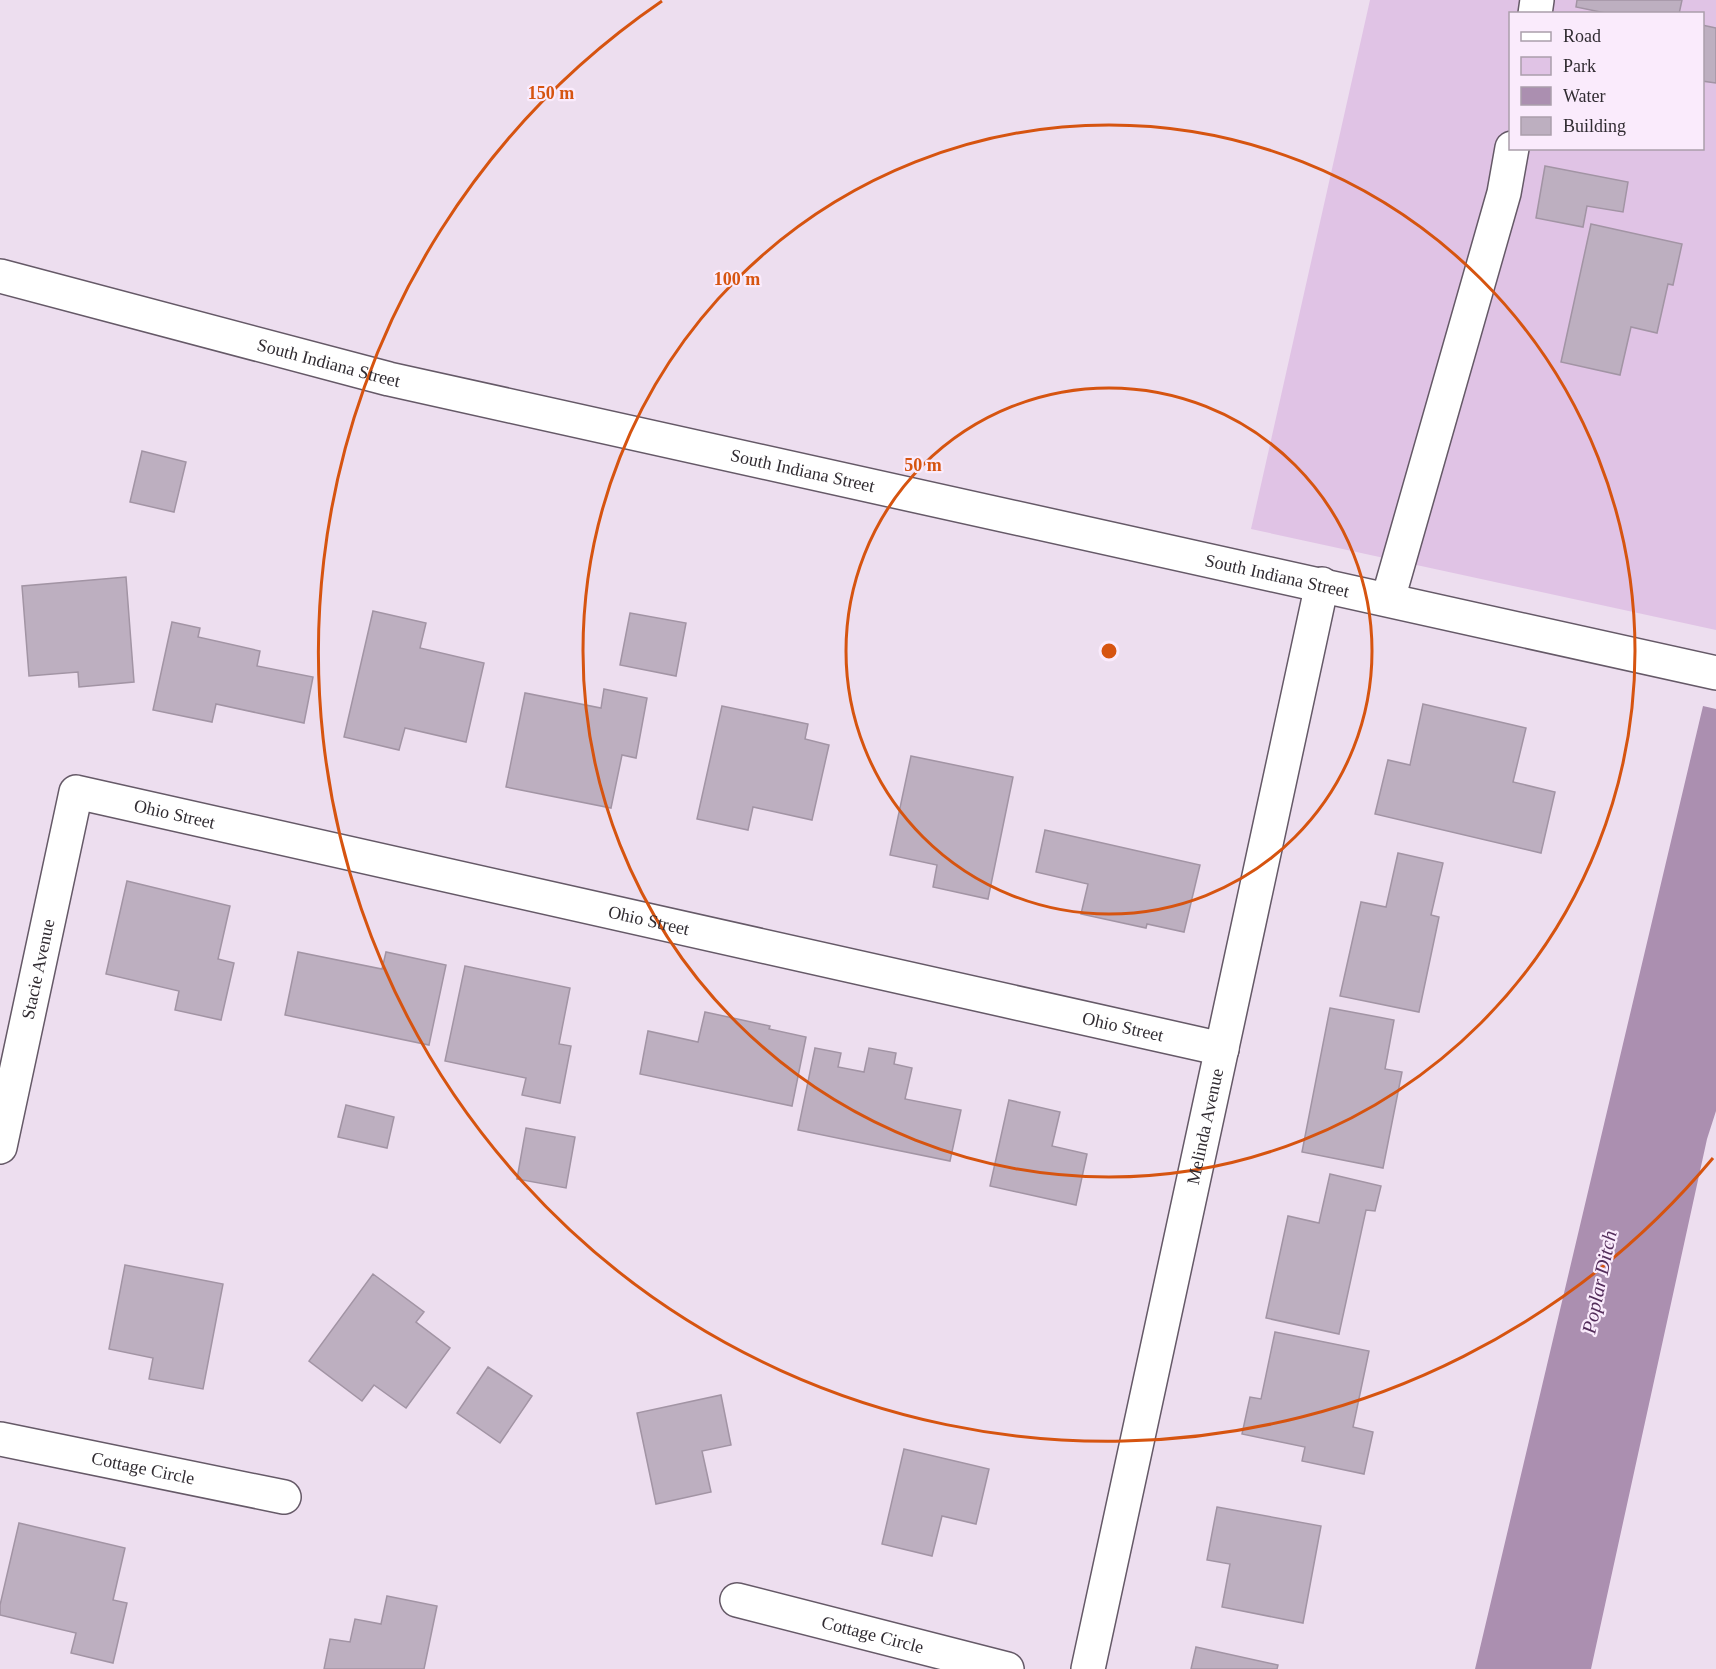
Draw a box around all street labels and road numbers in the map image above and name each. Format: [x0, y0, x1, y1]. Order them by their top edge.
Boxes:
street label: South Indiana Street [255, 335, 402, 391]
street label: South Indiana Street [729, 445, 877, 496]
street label: South Indiana Street [1203, 550, 1351, 601]
street label: Ohio Street [132, 795, 217, 833]
street label: Ohio Street [606, 902, 691, 939]
street label: Stacie Avenue [18, 917, 59, 1021]
street label: Ohio Street [1080, 1008, 1165, 1046]
street label: Melinda Avenue [1183, 1067, 1227, 1186]
street label: Cottage Circle [90, 1448, 196, 1488]
street label: Cottage Circle [819, 1612, 926, 1657]

